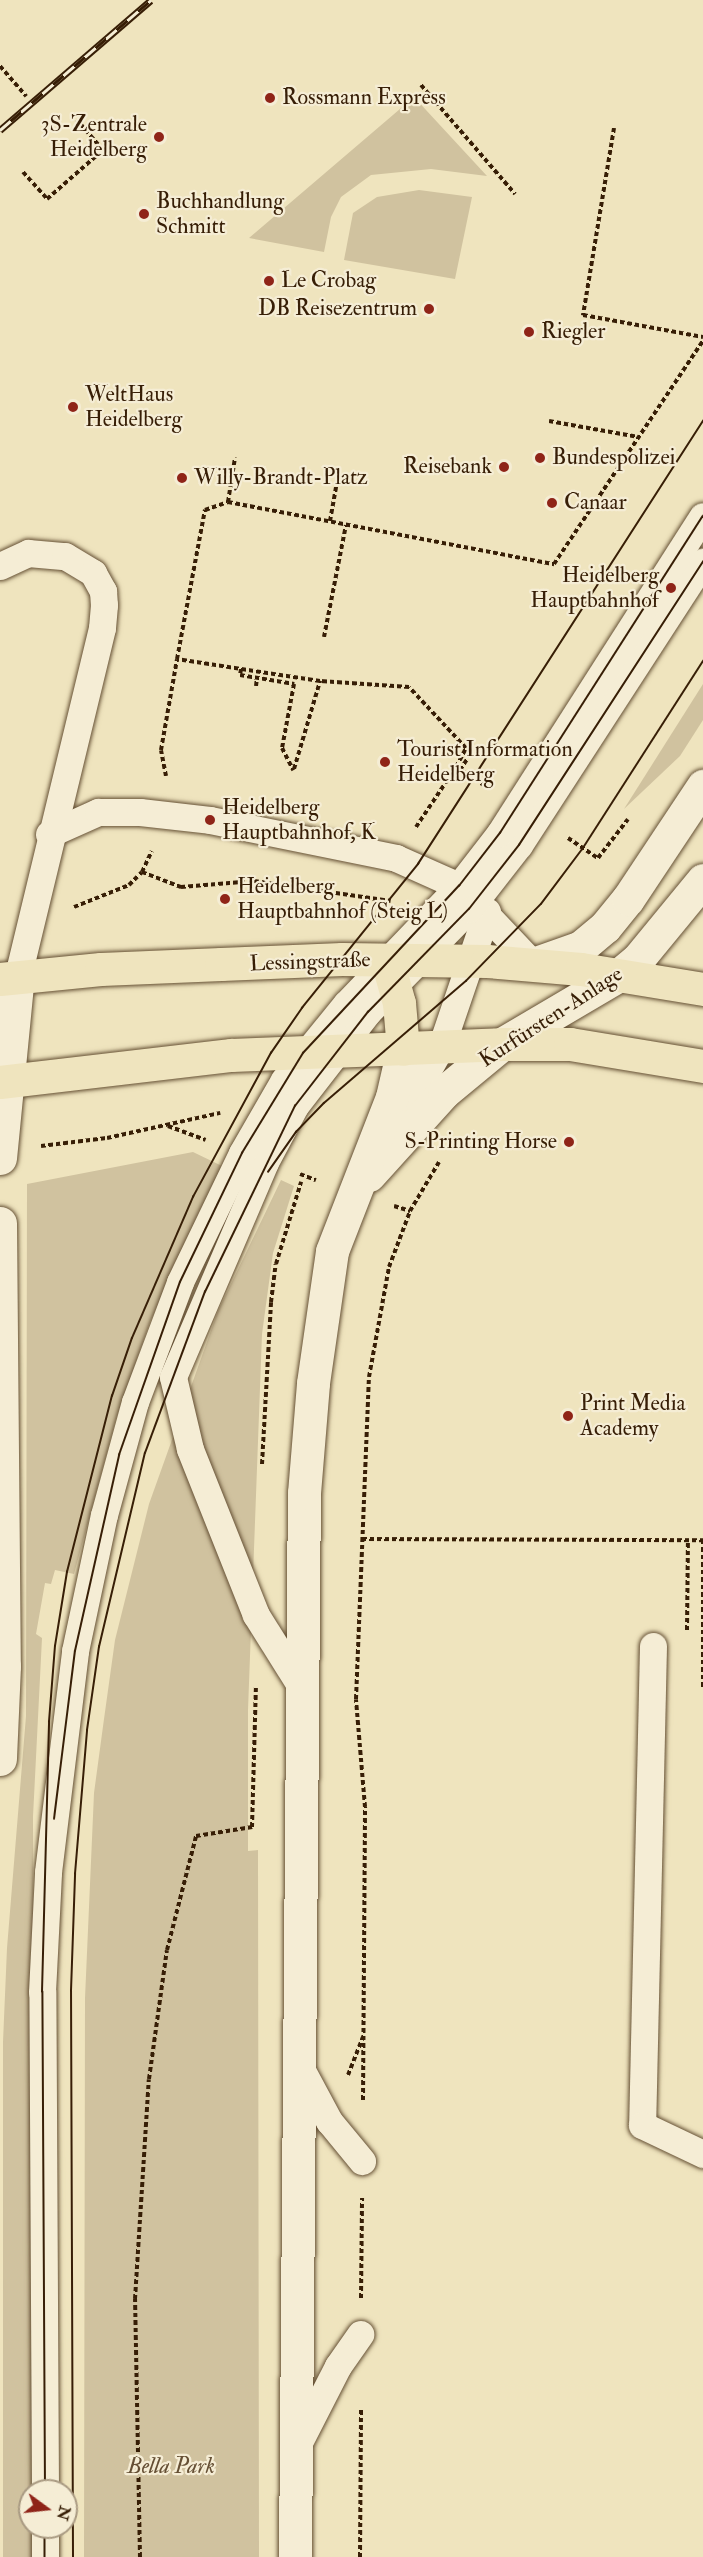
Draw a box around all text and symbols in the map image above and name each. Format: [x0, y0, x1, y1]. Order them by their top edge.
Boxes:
place label: Rossmann Express [282, 85, 446, 111]
marker: Rossmann Express [263, 91, 277, 105]
place label: 3S-Zentrale Heidelberg [41, 111, 147, 162]
marker: 3S-Zentrale Heidelberg [152, 130, 166, 144]
place label: Buchhandlung Schmitt [156, 188, 284, 240]
marker: Buchhandlung Schmitt [137, 207, 151, 221]
place label: Le Crobag [281, 268, 376, 294]
marker: Le Crobag [262, 274, 276, 288]
place label: DB Reisezentrum [258, 296, 417, 322]
marker: DB Reisezentrum [422, 302, 436, 316]
place label: Riegler [541, 319, 605, 345]
marker: Riegler [522, 325, 536, 339]
place label: WeltHaus Heidelberg [85, 381, 182, 433]
marker: WeltHaus Heidelberg [66, 400, 80, 414]
place label: Bundespolizei [552, 445, 675, 471]
marker: Bundespolizei [533, 451, 547, 465]
place label: Reisebank [403, 454, 492, 480]
marker: Reisebank [497, 460, 511, 474]
place label: Willy-Brandt-Platz [194, 465, 368, 491]
marker: Willy-Brandt-Platz [175, 471, 189, 485]
place label: Canaar [564, 490, 627, 516]
marker: Canaar [545, 496, 559, 510]
place label: Heidelberg Hauptbahnhof [530, 562, 659, 614]
marker: Heidelberg Hauptbahnhof [664, 581, 678, 595]
place label: Tourist Information Heidelberg [397, 736, 573, 788]
marker: Tourist Information Heidelberg [378, 755, 392, 769]
place label: Heidelberg Hauptbahnhof, K [222, 794, 376, 846]
marker: Heidelberg Hauptbahnhof, K [203, 813, 217, 827]
place label: Heidelberg Hauptbahnhof (Steig L) [237, 873, 448, 924]
marker: Heidelberg Hauptbahnhof (Steig L) [218, 892, 232, 906]
street label: Lessingstraße [249, 947, 371, 977]
street label: Kurfürsten-Anlage [474, 961, 628, 1073]
place label: S-Printing Horse [404, 1129, 557, 1155]
marker: S-Printing Horse [562, 1135, 576, 1149]
place label: Print Media Academy [580, 1390, 686, 1442]
marker: Print Media Academy [561, 1409, 575, 1423]
park label: Bella Park [127, 2454, 215, 2480]
north arrow [18, 2479, 78, 2539]
text: N [52, 2504, 75, 2523]

